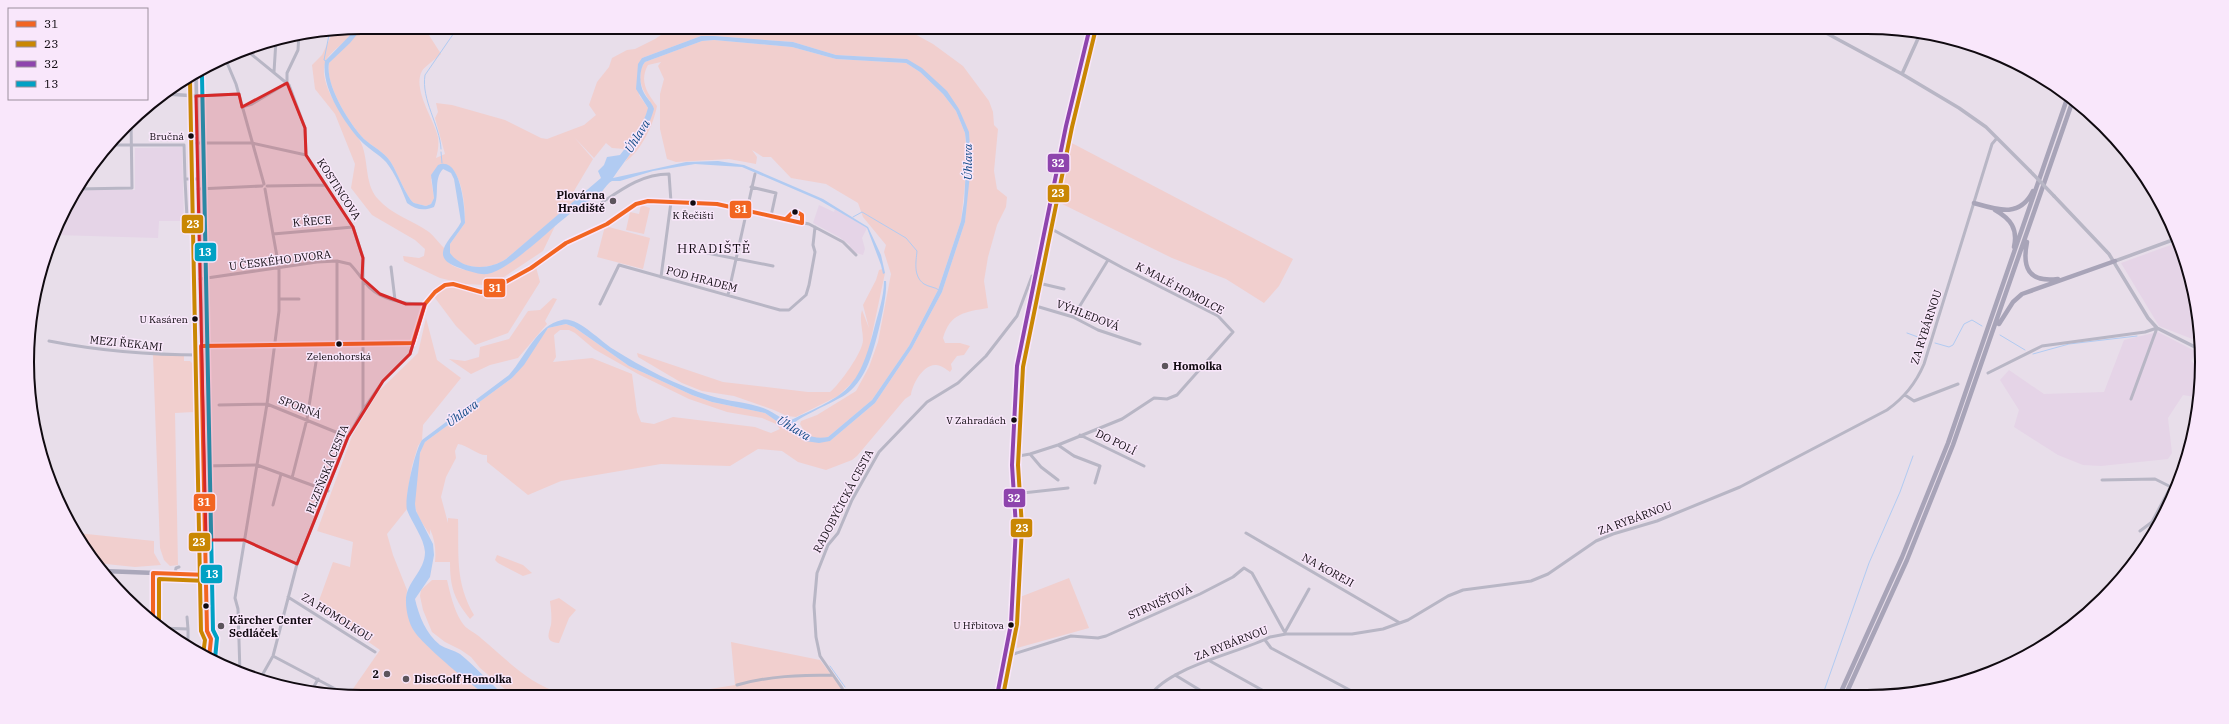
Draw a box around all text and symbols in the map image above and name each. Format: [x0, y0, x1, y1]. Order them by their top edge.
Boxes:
legend [8, 8, 148, 100]
text: 31 [44, 16, 58, 31]
text: 23 [44, 36, 58, 51]
text: 32 [44, 56, 58, 71]
text: 13 [44, 76, 58, 91]
water label: Úhlava [621, 116, 653, 155]
place label: Bručná [149, 130, 185, 143]
marker: Bručná [186, 131, 196, 141]
water label: Úhlava [960, 143, 975, 180]
line badge: 32 [1047, 153, 1070, 173]
street label: KOSTINCOVA [314, 156, 364, 223]
text: 32 [1051, 156, 1065, 170]
line badge: 23 [1047, 184, 1070, 203]
text: 23 [1051, 186, 1065, 200]
place label: Plovárna Hradiště [556, 188, 605, 215]
marker: Plovárna Hradiště [608, 196, 618, 206]
marker: K Řečišti [688, 198, 698, 208]
line badge: 31 [729, 200, 752, 219]
text: 31 [734, 202, 748, 216]
unlabelled marker [790, 207, 800, 217]
place label: K Řečišti [672, 209, 714, 222]
street label: K ŘECE [292, 212, 332, 230]
line badge: 23 [181, 214, 204, 234]
text: 23 [186, 217, 200, 231]
district label: HRADIŠTĚ [677, 240, 751, 257]
line badge: 13 [194, 242, 217, 262]
text: 13 [198, 245, 212, 259]
street label: U ČESKÉHO DVORA [228, 247, 332, 273]
street label: K MALÉ HOMOLCE [1133, 259, 1227, 317]
street label: POD HRADEM [665, 263, 739, 295]
line badge: 31 [483, 278, 506, 298]
text: 31 [488, 281, 502, 295]
street label: ZA RYBÁRNOU [1907, 288, 1945, 366]
street label: VÝHLEDOVÁ [1054, 297, 1122, 334]
place label: U Kasáren [139, 313, 189, 326]
marker: U Kasáren [190, 314, 200, 324]
street label: MEZI ŘEKAMI [89, 332, 163, 354]
marker: Zelenohorská [334, 339, 344, 349]
place label: Zelenohorská [307, 350, 372, 363]
place label: Homolka [1173, 359, 1222, 373]
marker: Homolka [1160, 361, 1170, 371]
street label: SPORNÁ [277, 392, 324, 422]
water label: Úhlava [443, 396, 482, 430]
water label: Úhlava [774, 412, 814, 444]
place label: V Zahradách [946, 414, 1006, 427]
marker: V Zahradách [1009, 415, 1019, 425]
street label: PLZEŇSKÁ CESTA [303, 422, 351, 516]
street label: DO POLÍ [1093, 426, 1139, 458]
street label: RADOBYČICKÁ CESTA [810, 447, 876, 555]
line badge: 32 [1003, 488, 1026, 508]
text: 32 [1007, 491, 1021, 505]
line badge: 31 [193, 493, 216, 512]
text: 31 [197, 495, 211, 509]
street label: ZA RYBÁRNOU [1596, 498, 1674, 538]
line badge: 23 [1010, 518, 1033, 538]
text: 23 [1015, 521, 1029, 535]
line badge: 23 [188, 532, 211, 552]
text: 23 [192, 535, 206, 549]
street label: NA KOREJI [1300, 550, 1357, 590]
line badge: 13 [200, 564, 223, 584]
text: 13 [205, 567, 219, 581]
street label: STRNIŠŤOVÁ [1126, 581, 1195, 622]
street label: ZA HOMOLKOU [299, 590, 375, 644]
unlabelled marker [201, 601, 211, 611]
place label: Kärcher Center Sedláček [229, 613, 313, 640]
place label: U Hřbitova [953, 619, 1005, 632]
marker: U Hřbitova [1006, 620, 1016, 630]
marker: Kärcher Center Sedláček [216, 621, 226, 631]
street label: ZA RYBÁRNOU [1192, 623, 1270, 663]
place label: 2 [372, 667, 379, 681]
marker: 2 [382, 669, 392, 679]
place label: DiscGolf Homolka [414, 672, 512, 686]
marker: DiscGolf Homolka [401, 674, 411, 684]

